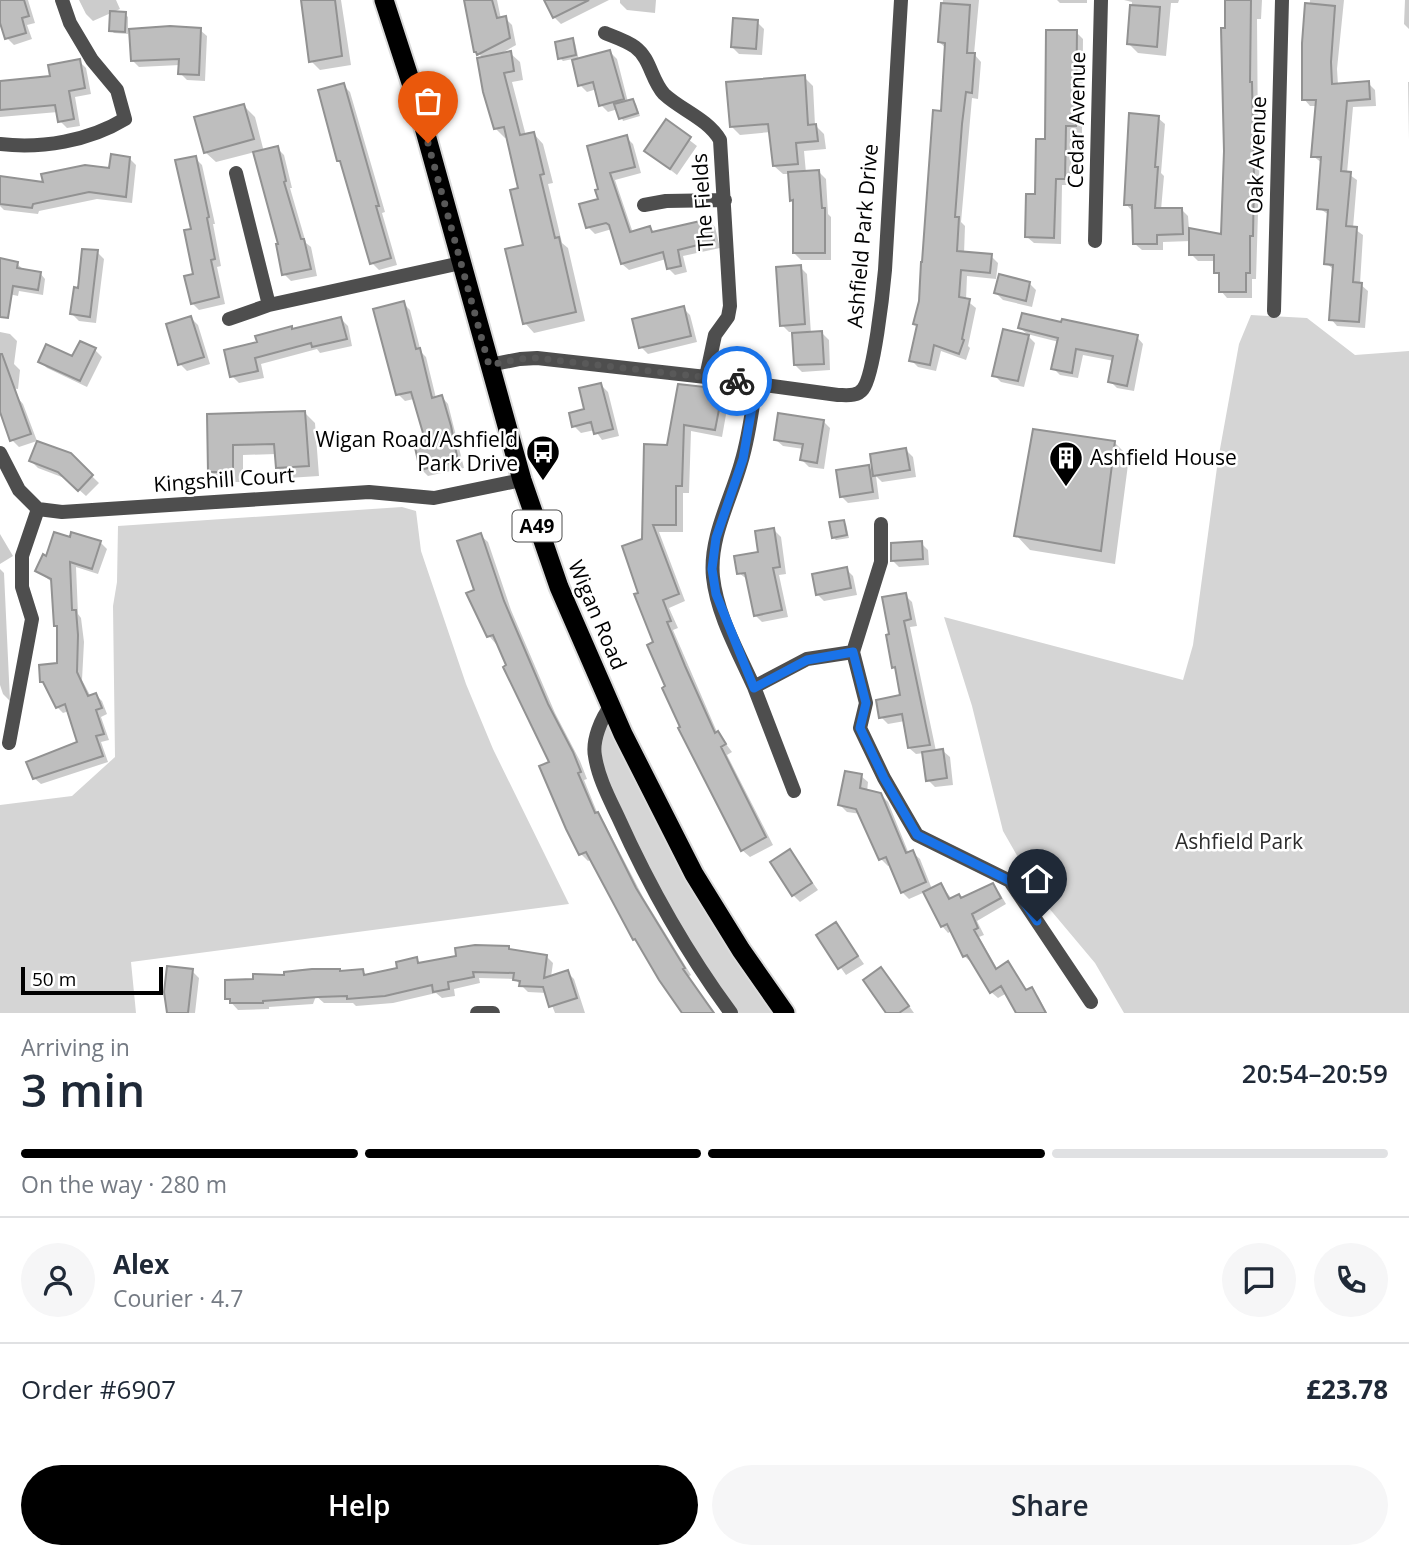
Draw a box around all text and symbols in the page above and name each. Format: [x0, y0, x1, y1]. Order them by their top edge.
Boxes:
street label: Cedar Avenue [1061, 51, 1091, 189]
pin [398, 71, 458, 143]
icon: bag [409, 82, 447, 120]
street label: Oak Avenue [1240, 96, 1272, 214]
street label: Ashfield Park Drive [840, 143, 884, 329]
street label: The Fields [685, 152, 719, 252]
courier [702, 346, 772, 416]
icon: bike [718, 362, 756, 400]
place label: Wigan Road/Ashfield Park Drive [316, 425, 518, 477]
bus stop icon: Wigan Road/Ashfield Park Drive [524, 433, 562, 482]
building icon: Ashfield House [1047, 439, 1085, 488]
place label: Ashfield House [1090, 443, 1237, 471]
street label: Kingshill Court [152, 460, 295, 498]
road number: A49 [512, 510, 562, 541]
street label: Wigan Road [562, 556, 634, 674]
park label: Ashfield Park [1175, 827, 1303, 855]
pin [1007, 849, 1067, 921]
icon: home [1018, 860, 1056, 898]
scale bar [21, 964, 163, 996]
text: 50 m [32, 966, 76, 992]
text: Arriving in [21, 1031, 130, 1063]
text: 20:54–20:59 [1242, 1055, 1388, 1091]
text: 3 min [21, 1058, 145, 1120]
text: On the way · 280 m [21, 1168, 227, 1200]
button: person [21, 1243, 95, 1317]
button: chat [1222, 1243, 1296, 1317]
button: phone [1314, 1243, 1388, 1317]
text: Alex [113, 1246, 169, 1282]
text: Courier · 4.7 [113, 1282, 243, 1314]
text: Order #6907 [21, 1371, 176, 1407]
text: £23.78 [1306, 1371, 1388, 1407]
button: Help [21, 1465, 698, 1545]
button: Share [712, 1465, 1388, 1545]

